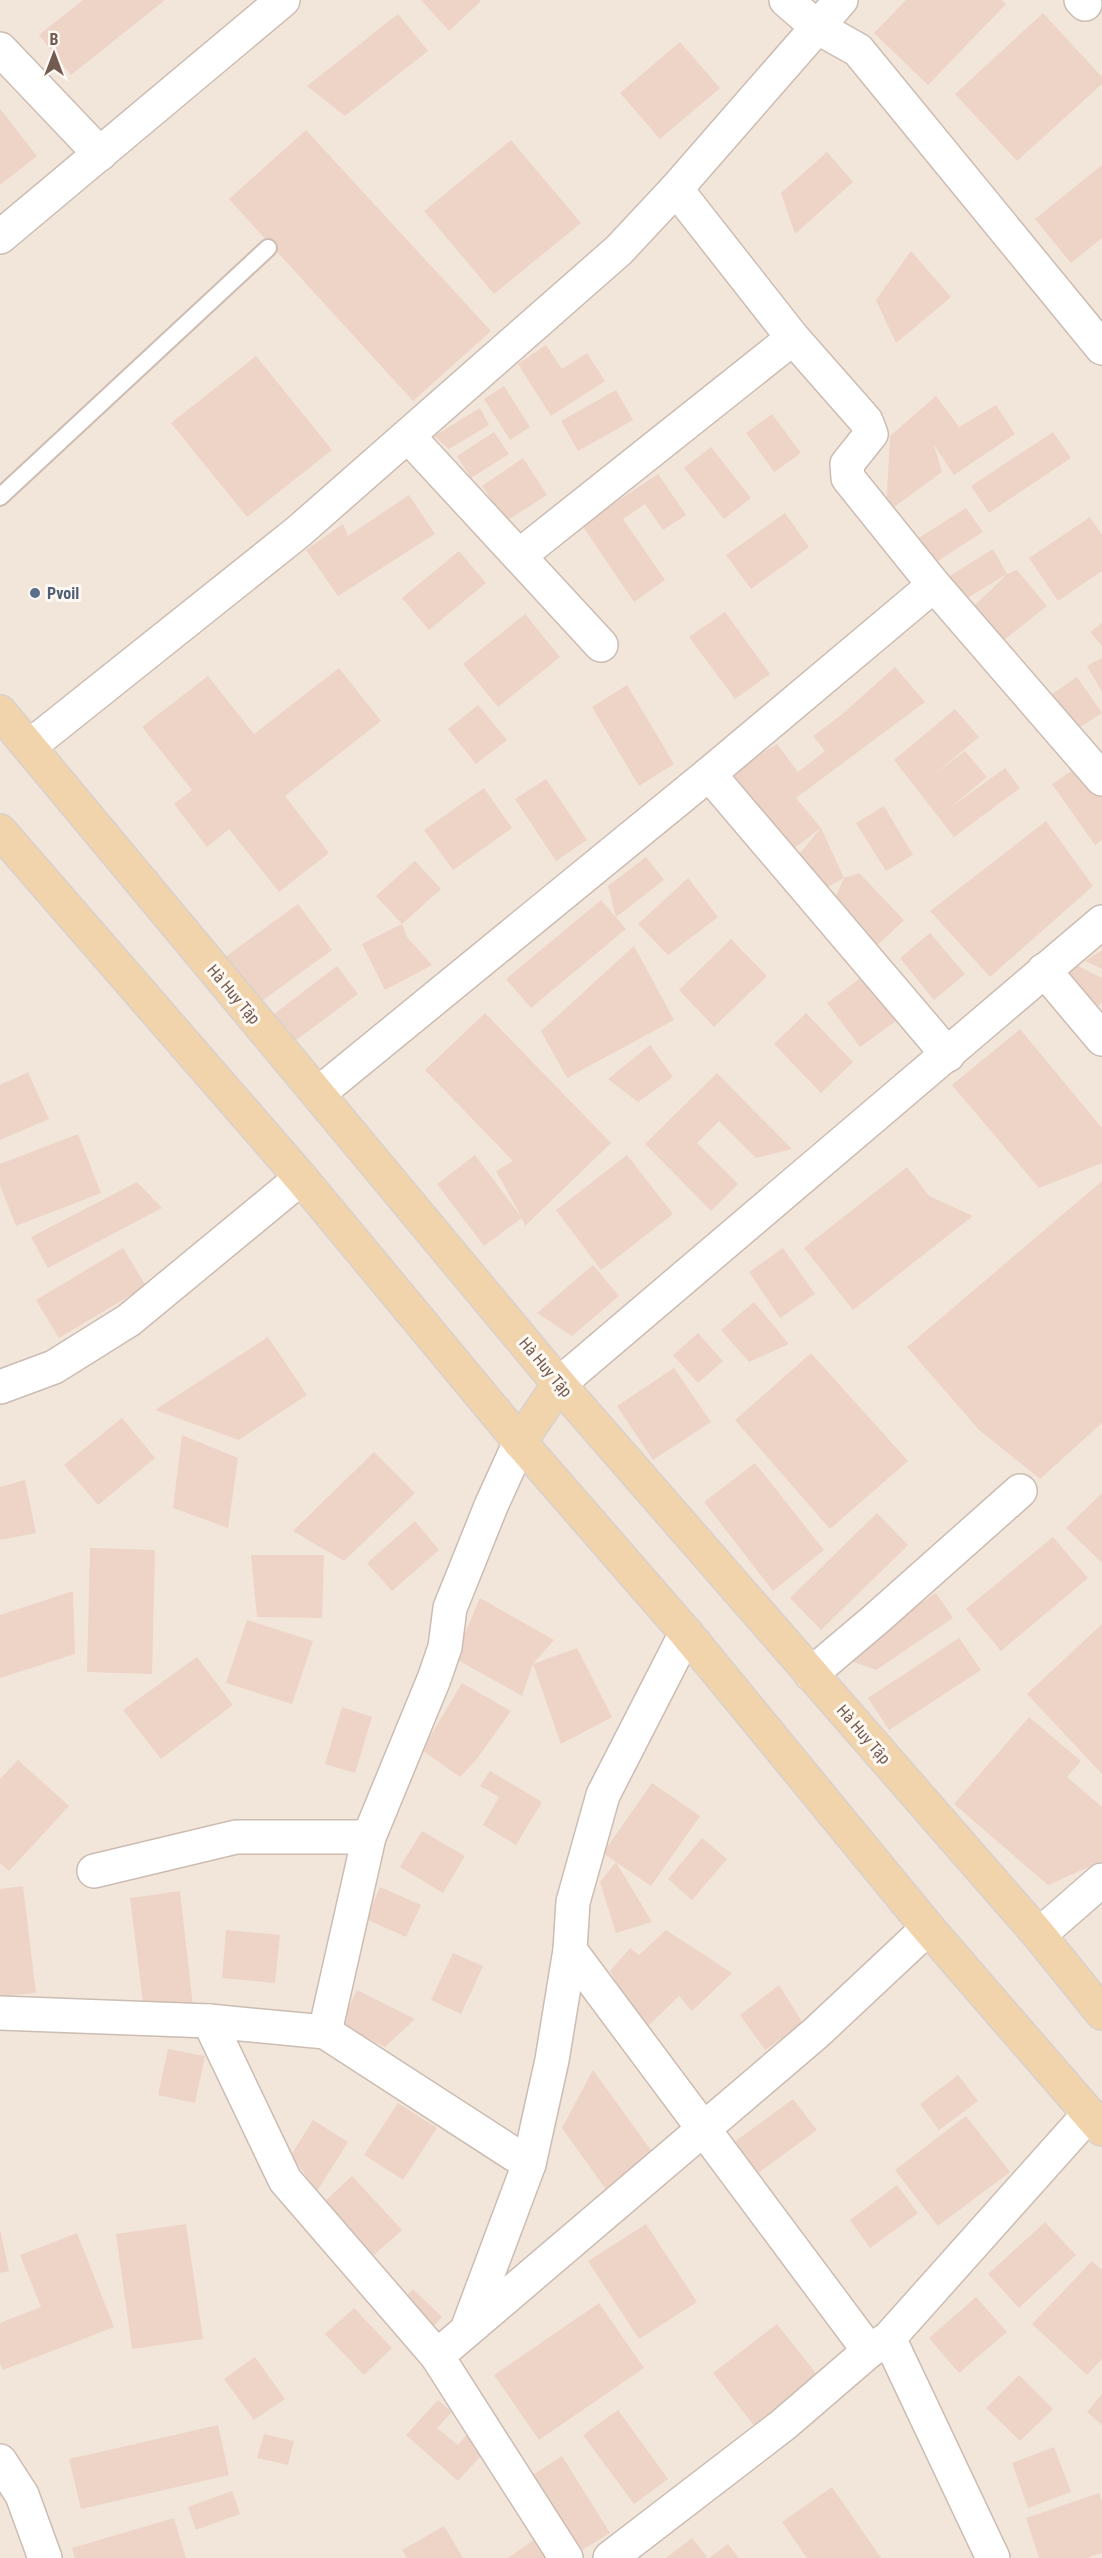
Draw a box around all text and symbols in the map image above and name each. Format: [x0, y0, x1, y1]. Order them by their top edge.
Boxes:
north arrow [24, 24, 84, 84]
text: B [50, 30, 59, 49]
place label: Pvoil [47, 584, 79, 603]
marker: Pvoil [28, 586, 42, 600]
street label: Hà Huy Tập [203, 961, 264, 1028]
street label: Hà Huy Tập [515, 1334, 576, 1401]
street label: Hà Huy Tập [833, 1701, 894, 1768]

